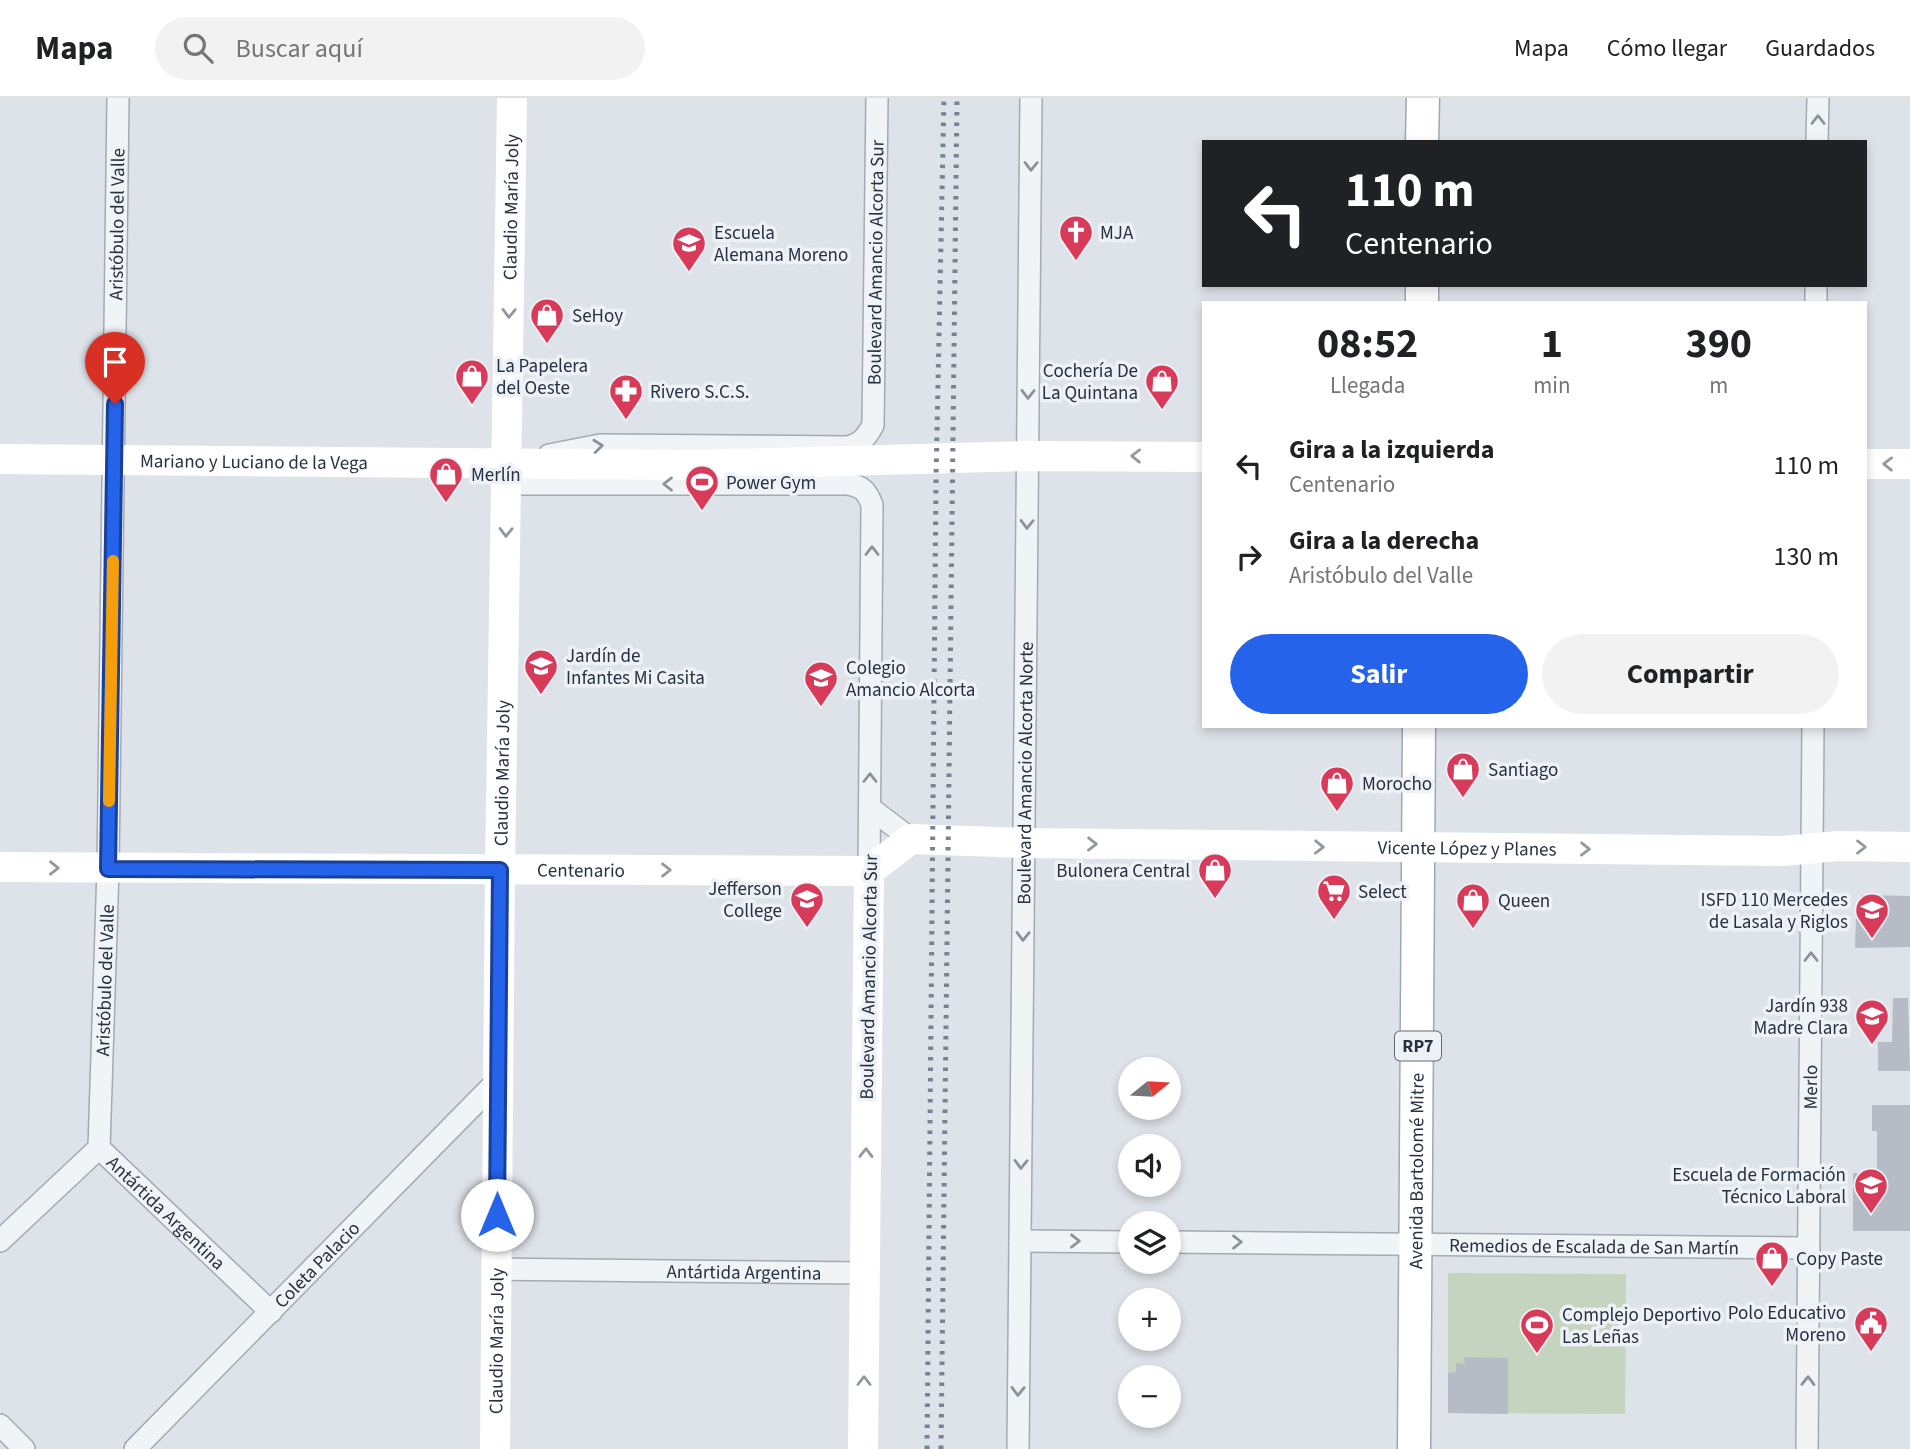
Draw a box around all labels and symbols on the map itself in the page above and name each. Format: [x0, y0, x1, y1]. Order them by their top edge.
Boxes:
one-way arrow [1810, 114, 1826, 125]
street label: Claudio María Joly [497, 134, 526, 280]
street label: Boulevard Amancio Alcorta Sur [861, 139, 891, 385]
street label: Aristóbulo del Valle [103, 148, 132, 301]
one-way arrow [1023, 161, 1039, 172]
church icon: MJA [1057, 213, 1095, 262]
place label: Escuela Alemana Moreno [714, 220, 848, 269]
place label: MJA [1100, 220, 1134, 247]
school or university icon: Escuela Alemana Moreno [670, 224, 708, 273]
shop icon: SeHoy [528, 296, 566, 345]
place label: SeHoy [572, 303, 623, 330]
one-way arrow [501, 308, 517, 319]
pin [85, 332, 145, 404]
place label: La Papelera del Oeste [496, 353, 588, 402]
shop icon: La Papelera del Oeste [453, 357, 491, 406]
place label: Cochería De La Quintana [1042, 358, 1138, 407]
shop icon: Cochería De La Quintana [1143, 362, 1181, 411]
pharmacy icon: Rivero S.C.S. [607, 372, 645, 421]
place label: Rivero S.C.S. [650, 379, 750, 406]
one-way arrow [1020, 389, 1036, 399]
one-way arrow [593, 439, 604, 454]
street label: Mariano y Luciano de la Vega [140, 448, 368, 477]
one-way arrow [1130, 448, 1141, 464]
shop icon: Merlín [427, 455, 465, 504]
one-way arrow [1882, 456, 1893, 472]
place label: Merlín [471, 462, 521, 489]
sports icon: Power Gym [683, 463, 721, 512]
place label: Power Gym [726, 470, 816, 497]
one-way arrow [662, 476, 673, 492]
one-way arrow [1019, 519, 1035, 530]
one-way arrow [498, 527, 514, 537]
one-way arrow [864, 545, 880, 555]
street label: Boulevard Amancio Alcorta Norte [1011, 641, 1041, 905]
place label: Jardín de Infantes Mi Casita [566, 643, 705, 692]
school or university icon: Jardín de Infantes Mi Casita [522, 647, 560, 696]
place label: Colegio Amancio Alcorta [846, 655, 975, 704]
school or university icon: Colegio Amancio Alcorta [802, 659, 840, 708]
street label: Claudio María Joly [488, 700, 518, 846]
shop icon: Santiago [1444, 750, 1482, 799]
place label: Santiago [1488, 757, 1558, 784]
shop icon: Morocho [1318, 764, 1356, 813]
place label: Morocho [1362, 771, 1432, 798]
one-way arrow [862, 772, 878, 783]
street label: Vicente López y Planes [1377, 835, 1557, 864]
one-way arrow [1087, 836, 1098, 852]
one-way arrow [1314, 839, 1325, 854]
one-way arrow [1856, 839, 1867, 854]
one-way arrow [1580, 841, 1591, 857]
shop icon: Bulonera Central [1196, 851, 1234, 900]
street label: Boulevard Amancio Alcorta Sur [854, 854, 885, 1100]
street label: Centenario [537, 857, 625, 885]
place label: Bulonera Central [1056, 858, 1190, 885]
one-way arrow [49, 860, 60, 876]
one-way arrow [661, 862, 672, 878]
supermarket icon: Select [1315, 872, 1353, 921]
place label: Jefferson College [708, 876, 782, 925]
place label: Select [1358, 879, 1407, 906]
school or university icon: Jefferson College [788, 880, 826, 929]
shop icon: Queen [1454, 881, 1492, 930]
place label: ISFD 110 Mercedes de Lasala y Riglos [1701, 887, 1848, 936]
place label: Queen [1498, 888, 1550, 915]
school or university icon: ISFD 110 Mercedes de Lasala y Riglos [1853, 891, 1891, 940]
street label: Aristóbulo del Valle [90, 904, 122, 1057]
one-way arrow [1015, 931, 1031, 942]
one-way arrow [1803, 952, 1819, 962]
place label: Jardín 938 Madre Clara [1753, 993, 1848, 1042]
school or university icon: Jardín 938 Madre Clara [1853, 997, 1891, 1046]
road number: RP7 [1395, 1031, 1441, 1060]
north arrow [1118, 1057, 1181, 1120]
street label: Merlo [1798, 1064, 1825, 1110]
street label: Avenida Bartolomé Mitre [1403, 1073, 1432, 1269]
one-way arrow [858, 1148, 874, 1158]
street label: Antártida Argentina [100, 1150, 231, 1277]
one-way arrow [1013, 1159, 1029, 1169]
place label: Escuela de Formación Técnico Laboral [1672, 1162, 1846, 1211]
school or university icon: Escuela de Formación Técnico Laboral [1852, 1166, 1890, 1215]
position arrow [460, 1178, 534, 1252]
street label: Coleta Palacio [269, 1216, 367, 1315]
one-way arrow [1071, 1233, 1081, 1249]
street label: Remedios de Escalada de San Martín [1449, 1233, 1739, 1262]
one-way arrow [1232, 1235, 1243, 1250]
shop icon: Copy Paste [1753, 1239, 1791, 1288]
place label: Copy Paste [1796, 1246, 1883, 1273]
street label: Antártida Argentina [666, 1259, 822, 1288]
street label: Claudio María Joly [483, 1268, 512, 1414]
place label: Polo Educativo Moreno [1728, 1300, 1846, 1349]
place label: Complejo Deportivo Las Leñas [1562, 1302, 1721, 1351]
public building icon: Polo Educativo Moreno [1852, 1304, 1890, 1353]
sports icon: Complejo Deportivo Las Leñas [1518, 1306, 1556, 1355]
one-way arrow [856, 1375, 872, 1386]
one-way arrow [1800, 1375, 1816, 1386]
one-way arrow [1010, 1386, 1026, 1397]

